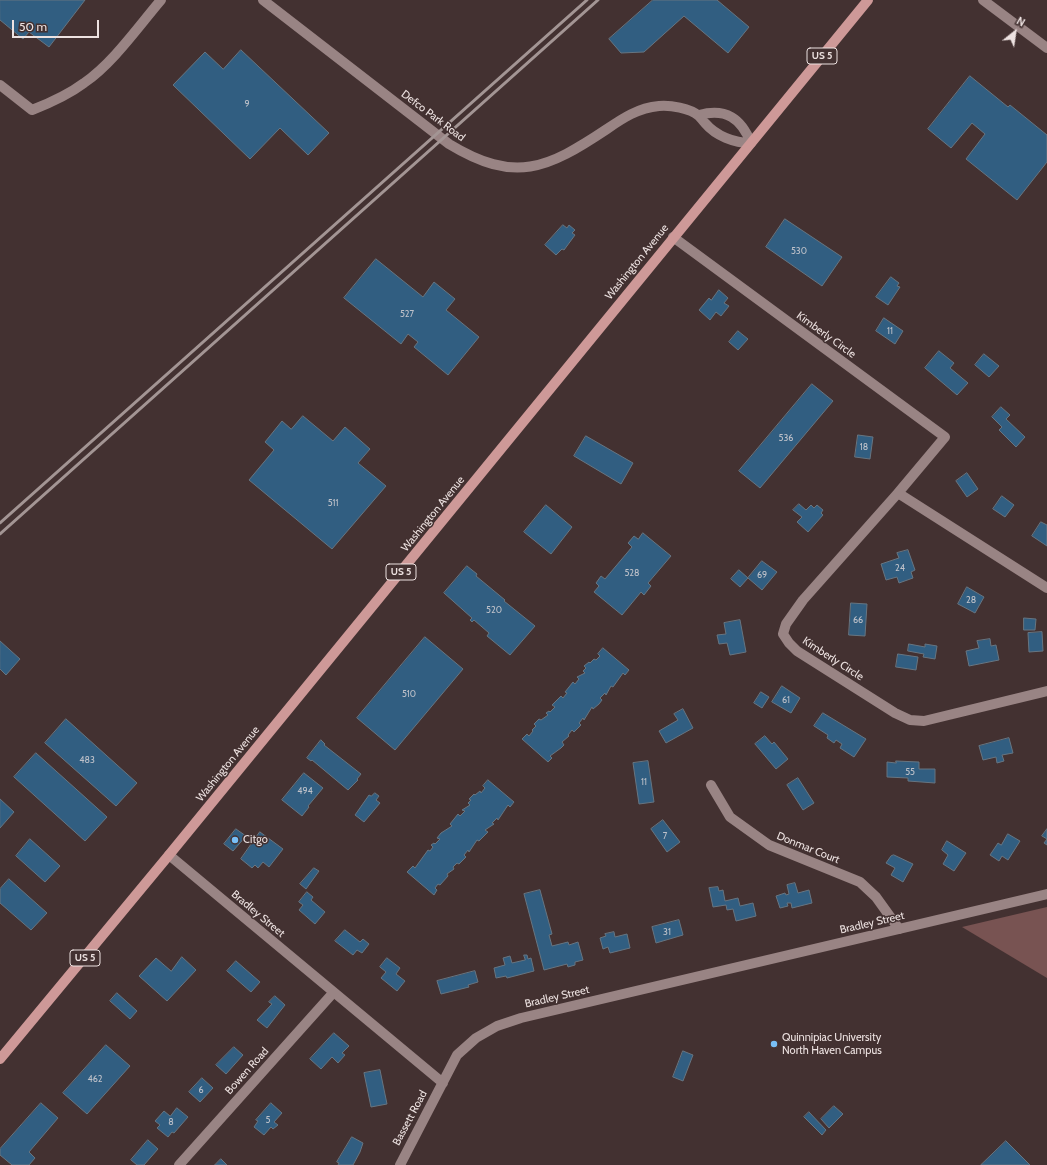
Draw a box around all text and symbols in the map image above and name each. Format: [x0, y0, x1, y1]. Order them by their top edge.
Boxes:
scale bar [14, 12, 101, 38]
north arrow [995, 12, 1035, 52]
text: N [1014, 14, 1028, 30]
text: 50 m [19, 19, 47, 34]
road number: US 5 [807, 48, 837, 64]
street label: Defco Park Road [398, 88, 468, 144]
house number: 9 [244, 99, 250, 109]
street label: Washington Avenue [603, 222, 671, 302]
house number: 530 [791, 246, 807, 256]
house number: 527 [400, 309, 414, 319]
street label: Kimberly Circle [794, 309, 858, 361]
house number: 11 [887, 326, 893, 336]
house number: 536 [779, 433, 793, 443]
house number: 18 [860, 442, 868, 452]
street label: Washington Avenue [399, 474, 467, 554]
house number: 511 [328, 498, 338, 508]
house number: 24 [895, 563, 905, 573]
road number: US 5 [386, 564, 416, 580]
house number: 528 [624, 568, 640, 578]
house number: 69 [757, 570, 767, 580]
house number: 28 [966, 595, 976, 605]
house number: 520 [486, 605, 502, 615]
house number: 66 [853, 615, 863, 625]
street label: Kimberly Circle [800, 634, 866, 684]
house number: 510 [402, 689, 416, 699]
house number: 61 [782, 695, 790, 705]
street label: Washington Avenue [194, 724, 262, 804]
house number: 483 [79, 755, 95, 765]
house number: 55 [905, 767, 915, 777]
house number: 11 [641, 777, 647, 787]
house number: 494 [297, 786, 313, 796]
street label: Donmar Court [775, 829, 841, 867]
house number: 7 [663, 831, 667, 841]
place label: Citgo [243, 833, 268, 847]
marker: Citgo [230, 835, 240, 845]
street label: Bradley Street [229, 888, 287, 940]
street label: Bradley Street [839, 909, 905, 937]
house number: 31 [663, 927, 671, 937]
road number: US 5 [70, 950, 100, 966]
street label: Bradley Street [524, 983, 590, 1011]
place label: Quinnipiac University North Haven Campus [782, 1031, 882, 1057]
marker: Quinnipiac University North Haven Campus [769, 1039, 779, 1049]
street label: Bowen Road [222, 1045, 272, 1097]
house number: 462 [87, 1074, 103, 1084]
house number: 6 [198, 1085, 204, 1095]
street label: Bassett Road [390, 1088, 430, 1148]
house number: 5 [266, 1115, 270, 1125]
house number: 8 [168, 1117, 174, 1127]

